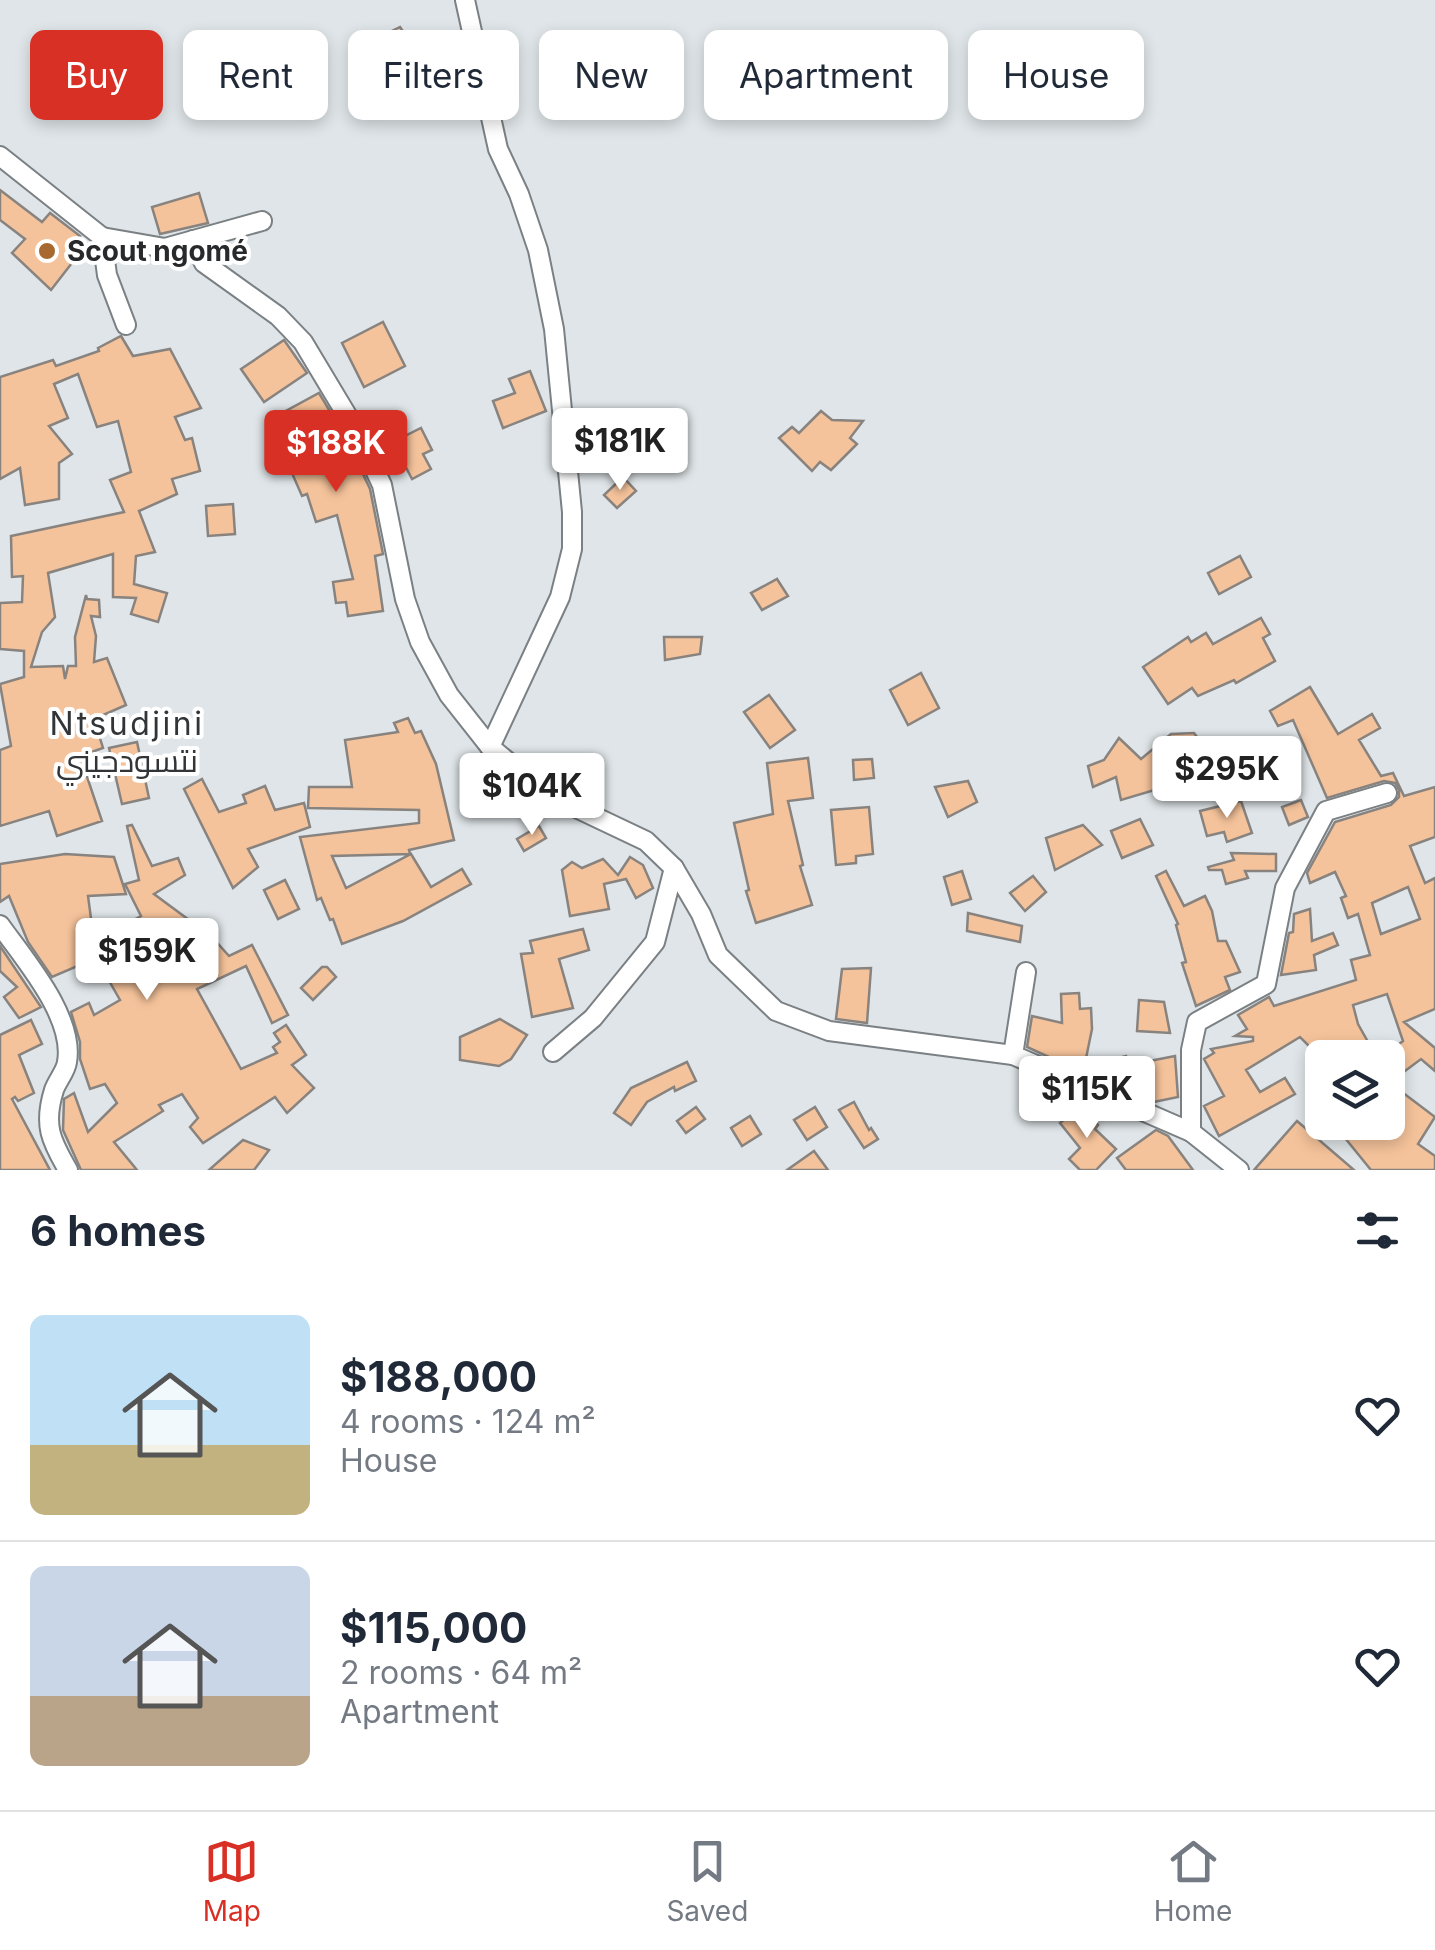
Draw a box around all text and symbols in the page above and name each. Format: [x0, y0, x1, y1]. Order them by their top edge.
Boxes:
chip: Buy [30, 30, 163, 120]
chip: Rent [183, 30, 328, 120]
chip: Filters [348, 30, 519, 120]
chip: New [539, 30, 684, 120]
chip: Apartment [704, 30, 948, 120]
chip: House [968, 30, 1144, 120]
place label: Scout ngomé [67, 234, 248, 268]
marker: Scout ngomé [36, 240, 58, 262]
pin: $181K [550, 408, 690, 493]
pin: $188K [266, 410, 406, 495]
text: $181K [574, 421, 666, 460]
text: $188K [286, 423, 386, 462]
district label: Ntsudjini نتسودجيني [50, 704, 204, 786]
pin: $295K [1157, 736, 1297, 821]
text: $295K [1174, 749, 1280, 788]
pin: $104K [462, 753, 602, 838]
text: $104K [482, 766, 582, 805]
pin: $159K [77, 918, 217, 1003]
text: $159K [98, 931, 197, 970]
map controls [1305, 1040, 1405, 1140]
button: layers [1305, 1040, 1405, 1140]
pin: $115K [1017, 1056, 1157, 1141]
text: $115K [1041, 1069, 1133, 1108]
icon: filters [1350, 1203, 1405, 1258]
text: 6 homes [30, 1205, 206, 1256]
text: $188,000 [340, 1351, 537, 1402]
icon: home [110, 1355, 230, 1475]
icon: heart [1350, 1388, 1405, 1443]
text: 4 rooms · 124 m² [340, 1402, 596, 1441]
text: House [340, 1441, 437, 1480]
text: $115,000 [340, 1602, 527, 1653]
icon: home [110, 1606, 230, 1726]
icon: heart [1350, 1639, 1405, 1694]
text: 2 rooms · 64 m² [340, 1653, 582, 1692]
text: Apartment [340, 1692, 499, 1731]
tab: Map [203, 1834, 261, 1928]
tab: Saved [666, 1834, 748, 1928]
tab: Home [1154, 1834, 1232, 1928]

